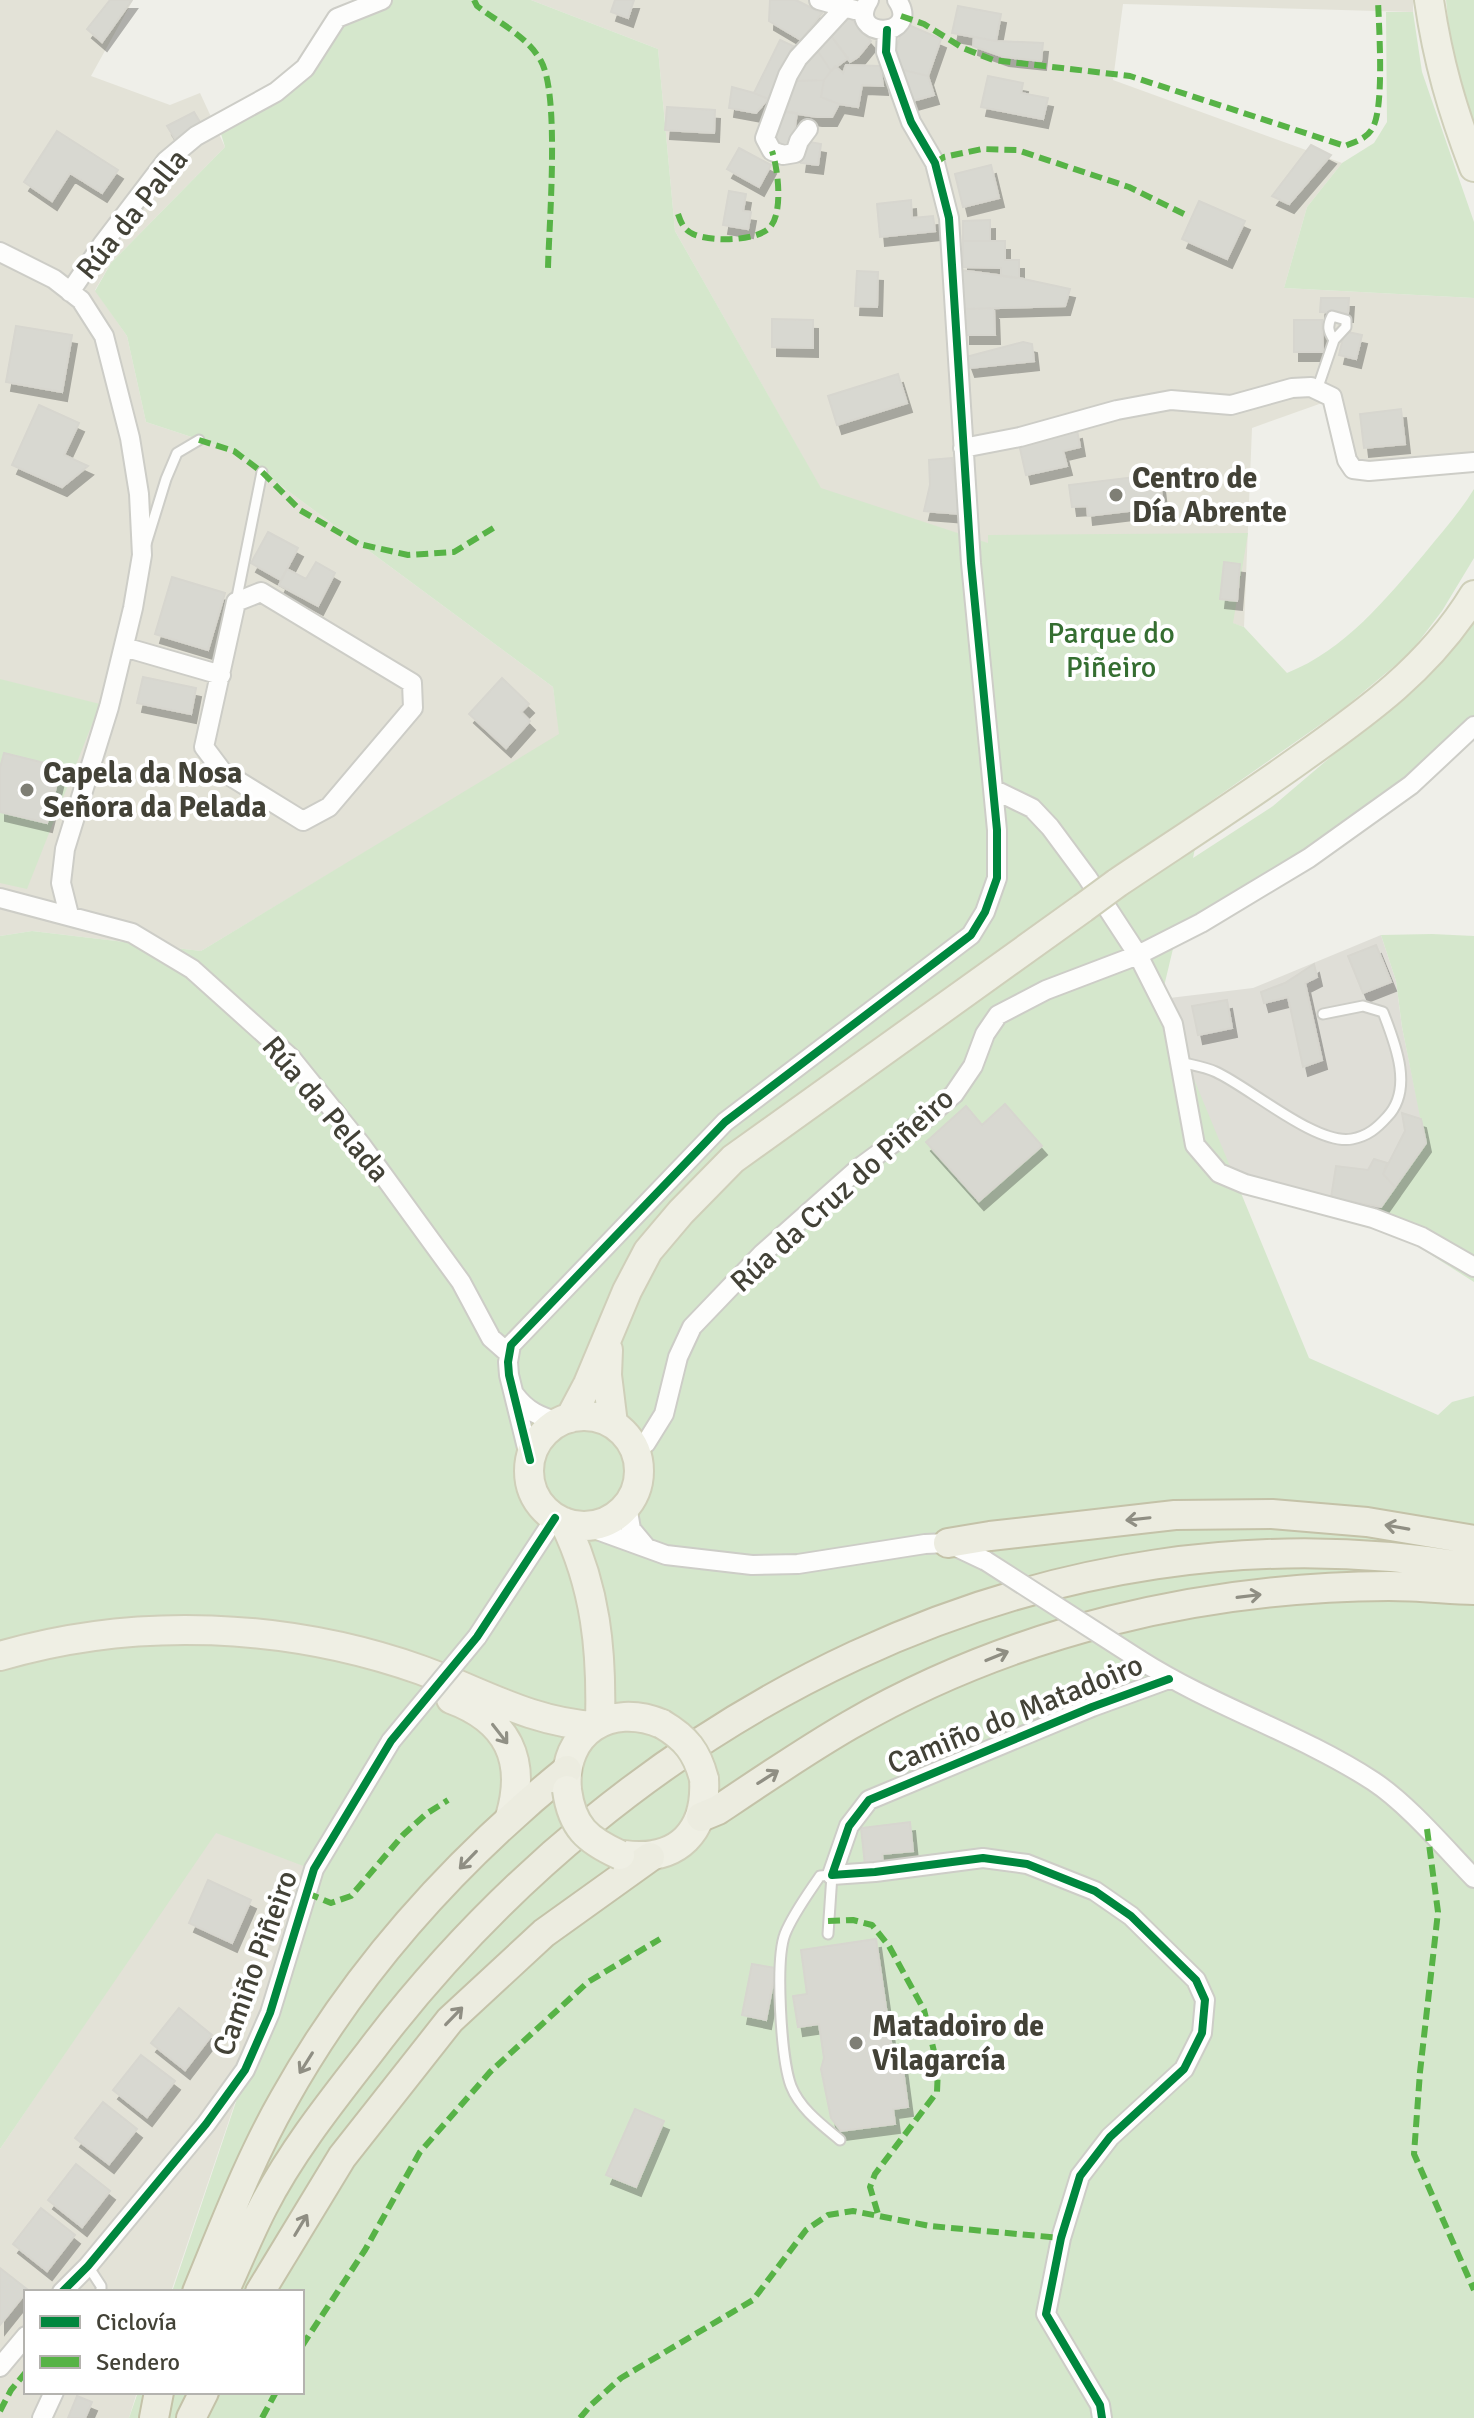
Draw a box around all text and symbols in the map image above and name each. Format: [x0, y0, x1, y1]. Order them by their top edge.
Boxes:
street label: Rúa da Palla [68, 142, 196, 287]
place label: Centro de Día Abrente [1132, 460, 1287, 531]
marker: Centro de Día Abrente [1107, 486, 1125, 504]
park label: Parque do Piñeiro [1047, 615, 1175, 686]
place label: Capela da Nosa Señora da Pelada [43, 755, 267, 826]
marker: Capela da Nosa Señora da Pelada [18, 781, 36, 799]
street label: Rúa da Pelada [254, 1029, 397, 1190]
street label: Rúa da Cruz do Piñeiro [723, 1080, 962, 1300]
one-way arrow [1125, 1511, 1152, 1526]
one-way arrow [1385, 1518, 1410, 1533]
one-way arrow [1236, 1588, 1262, 1603]
street label: Camiño do Matadoiro [882, 1646, 1148, 1783]
one-way arrow [984, 1648, 1009, 1662]
one-way arrow [491, 1723, 509, 1744]
one-way arrow [756, 1769, 779, 1785]
one-way arrow [459, 1850, 478, 1869]
street label: Camiño Piñeiro [205, 1865, 306, 2061]
one-way arrow [445, 2007, 463, 2027]
place label: Matadoiro de Vilagarcía [872, 2008, 1044, 2079]
marker: Matadoiro de Vilagarcía [847, 2034, 865, 2052]
one-way arrow [298, 2051, 314, 2074]
one-way arrow [293, 2214, 309, 2237]
legend [24, 2290, 304, 2394]
text: Ciclovía [96, 2307, 177, 2337]
text: Sendero [96, 2347, 180, 2377]

